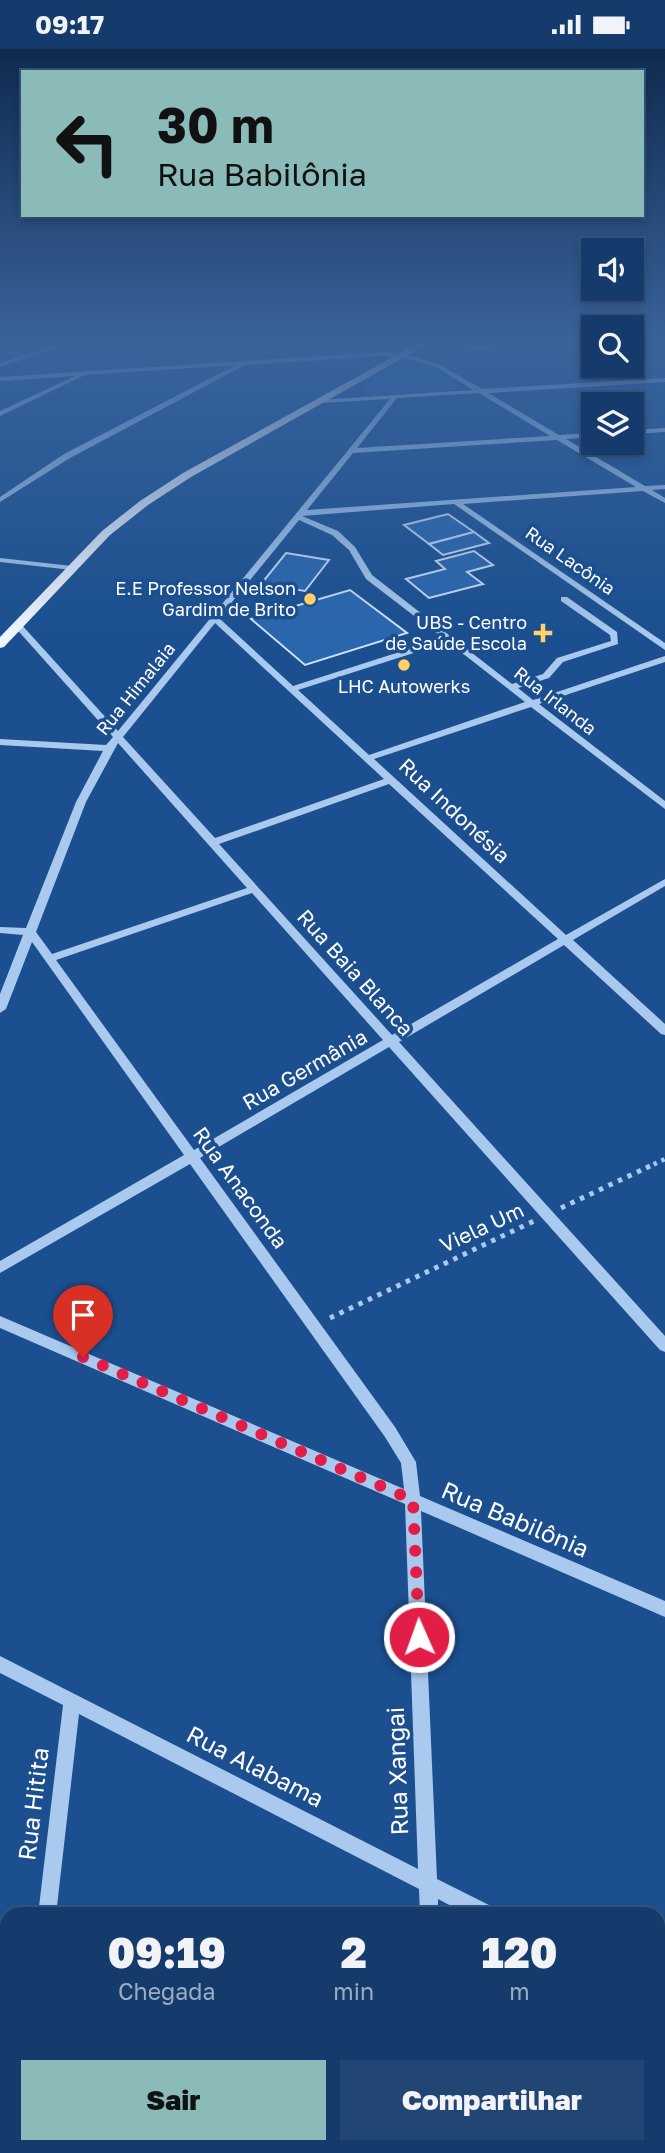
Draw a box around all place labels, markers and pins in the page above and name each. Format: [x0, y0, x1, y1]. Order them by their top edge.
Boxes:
place label: E.E Professor Nelson Gardim de Brito [115, 577, 296, 620]
marker: E.E Professor Nelson Gardim de Brito [302, 591, 318, 607]
place label: UBS - Centro de Saúde Escola [385, 611, 527, 654]
marker: UBS - Centro de Saúde Escola [533, 623, 553, 643]
marker: LHC Autowerks [396, 657, 412, 673]
place label: LHC Autowerks [338, 675, 470, 697]
pin [53, 1285, 113, 1357]

